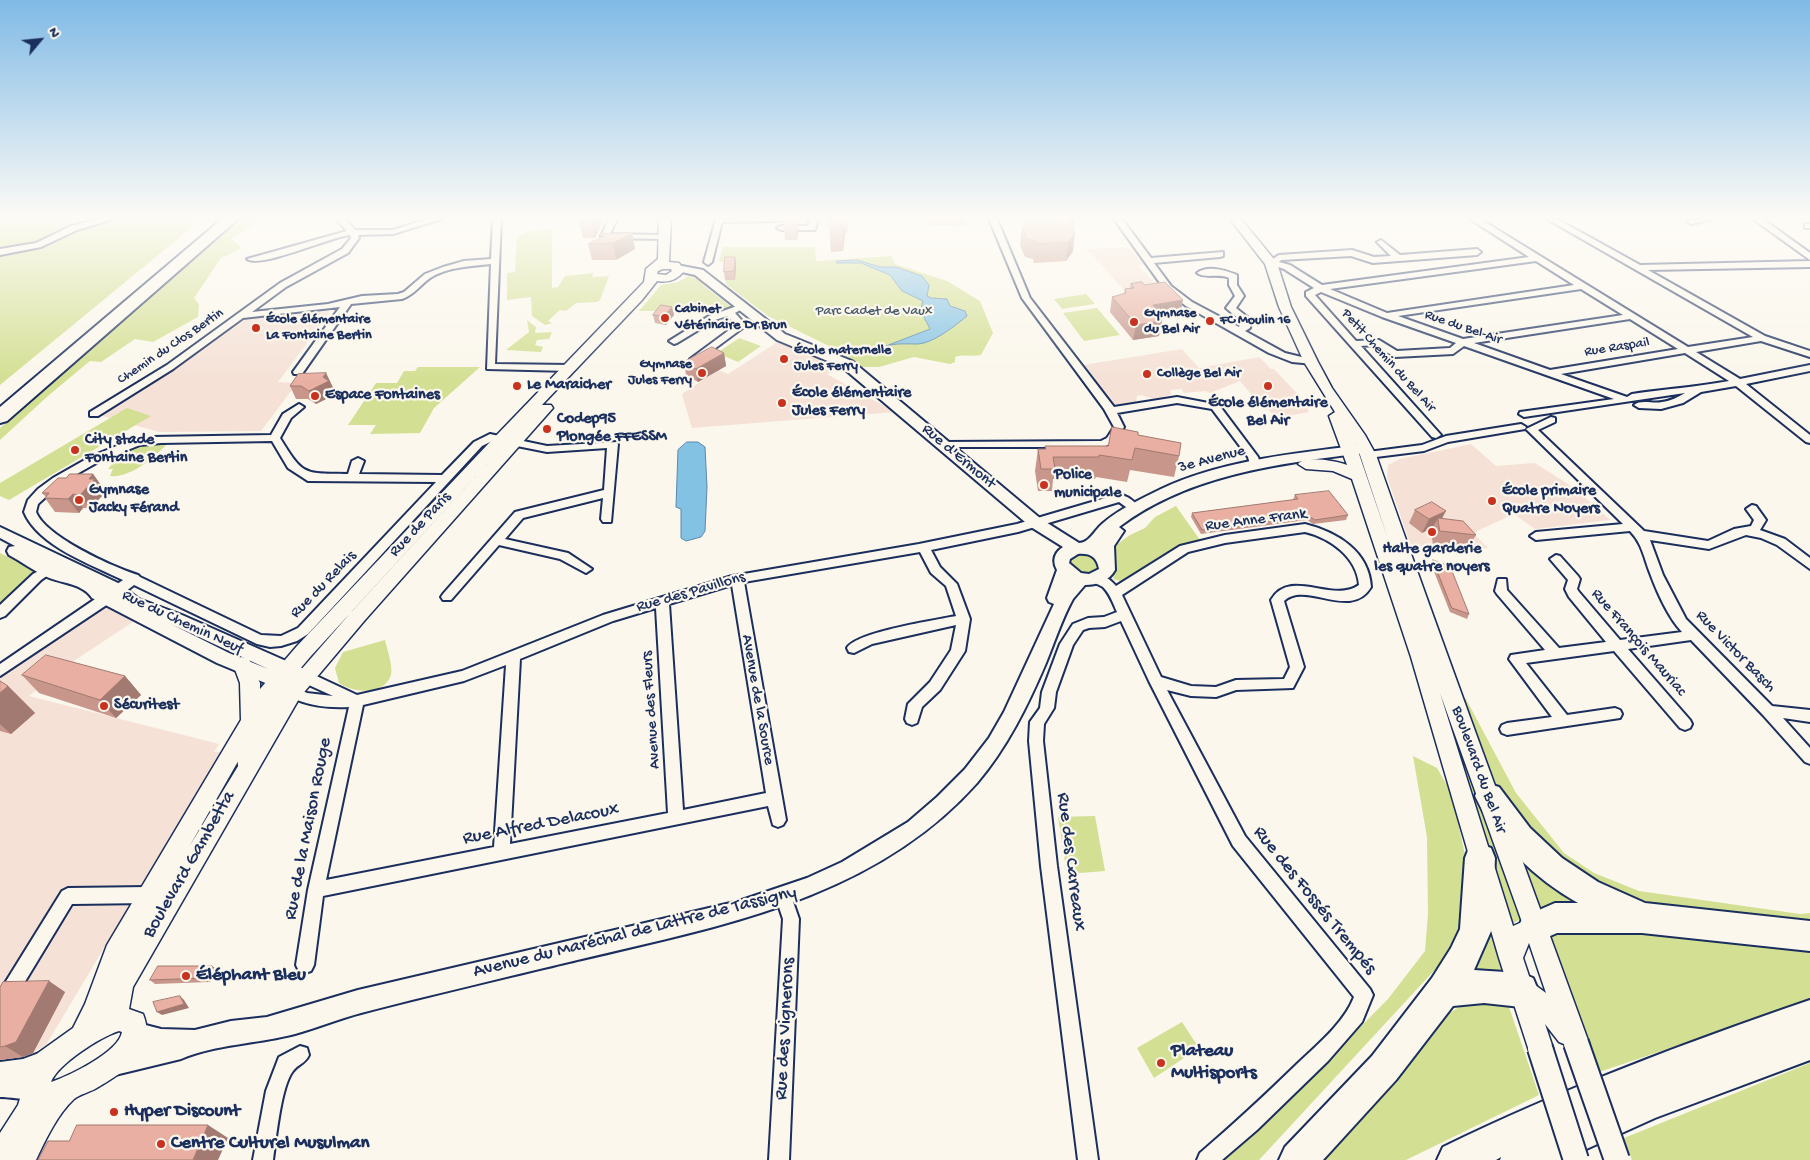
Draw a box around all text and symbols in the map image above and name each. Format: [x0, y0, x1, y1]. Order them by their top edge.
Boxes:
north arrow [15, 15, 65, 65]
text: N [44, 25, 63, 41]
place label: Cabinet Vétérinaire Dr Brun [675, 302, 787, 334]
park label: Parc Cadet de Vaux [816, 304, 932, 320]
street label: Chemin du Clos Bertin [115, 305, 227, 389]
place label: Gymnase du Bel Air [1144, 306, 1199, 338]
street label: Petit Chemin du Bel Air [1337, 306, 1439, 416]
street label: Rue du Bel-Air [1422, 307, 1504, 349]
place label: École élémentaire La Fontaine Bertin [266, 312, 372, 344]
marker: Cabinet Vétérinaire Dr Brun [659, 312, 671, 324]
place label: FC Moulin 16 [1220, 313, 1290, 329]
marker: FC Moulin 16 [1204, 315, 1216, 327]
marker: Gymnase du Bel Air [1128, 316, 1140, 328]
marker: École élémentaire La Fontaine Bertin [250, 322, 262, 334]
street label: Rue Raspail [1583, 335, 1651, 361]
place label: École maternelle Jules Ferry [794, 343, 891, 376]
marker: École maternelle Jules Ferry [778, 353, 790, 365]
place label: Gymnase Jules Ferry [628, 357, 692, 390]
place label: Collège Bel Air [1157, 366, 1241, 382]
marker: Gymnase Jules Ferry [696, 367, 708, 379]
marker: Collège Bel Air [1141, 368, 1153, 380]
place label: Le Maraicher [527, 376, 611, 396]
marker: Le Maraicher [511, 380, 523, 392]
marker: École élémentaire Bel Air [1262, 380, 1274, 392]
place label: École élémentaire Jules Ferry [792, 384, 911, 422]
place label: Espace Fontaines [325, 386, 440, 406]
marker: Espace Fontaines [309, 390, 321, 402]
place label: École élémentaire Bel Air [1208, 394, 1328, 432]
marker: École élémentaire Jules Ferry [776, 397, 788, 409]
place label: Codep95 Plongée FFESSM [557, 410, 667, 448]
street label: Rue d'Ermont [917, 420, 999, 494]
marker: Codep95 Plongée FFESSM [541, 423, 553, 435]
place label: City stade Fontaine Bertin [85, 431, 187, 469]
street label: 3e Avenue [1176, 442, 1248, 478]
marker: City stade Fontaine Bertin [69, 444, 81, 456]
place label: Police municipale [1054, 466, 1121, 504]
marker: Police municipale [1038, 479, 1050, 491]
place label: Gymnase Jacky Férand [89, 481, 179, 519]
place label: École primaire Quatre Noyers [1502, 482, 1600, 520]
street label: Rue de Paris [386, 488, 456, 562]
marker: Gymnase Jacky Férand [73, 494, 85, 506]
marker: École primaire Quatre Noyers [1486, 495, 1498, 507]
street label: Rue Anne Frank [1204, 505, 1308, 537]
marker: Halte garderie les quatre noyers [1426, 526, 1438, 538]
place label: Halte garderie les quatre noyers [1374, 540, 1490, 578]
street label: Rue du Relais [287, 547, 361, 623]
street label: Rue des Pavillons [634, 568, 748, 618]
street label: Rue François Mauriac [1586, 585, 1690, 701]
street label: Rue du Chemin Neuf [118, 587, 246, 659]
street label: Rue Victor Basch [1691, 607, 1779, 697]
street label: Avenue de la Source [736, 633, 778, 767]
street label: Avenue des Fleurs [638, 650, 666, 770]
place label: Sécuritest [114, 696, 179, 716]
marker: Sécuritest [98, 700, 110, 712]
street label: Boulevard du Bel Air [1446, 704, 1510, 836]
street label: Rue de la Maison Rouge [280, 736, 338, 922]
street label: Boulevard Gambetta [139, 788, 241, 942]
street label: Rue des Carreaux [1050, 792, 1090, 932]
street label: Rue Alfred Delacoux [461, 799, 621, 851]
street label: Rue des Fossés Trempés [1247, 822, 1381, 980]
street label: Avenue du Maréchal de Lattre de Tassigny [471, 882, 799, 984]
street label: Rue des Vignerons [771, 957, 801, 1101]
place label: Éléphant Bleu [196, 965, 306, 987]
marker: Éléphant Bleu [180, 970, 192, 982]
place label: Plateau Multisports [1171, 1041, 1257, 1085]
marker: Plateau Multisports [1155, 1057, 1167, 1069]
place label: Hyper Discount [124, 1101, 240, 1123]
marker: Hyper Discount [108, 1106, 120, 1118]
place label: Centre Culturel Musulman [171, 1133, 369, 1155]
marker: Centre Culturel Musulman [155, 1138, 167, 1150]

